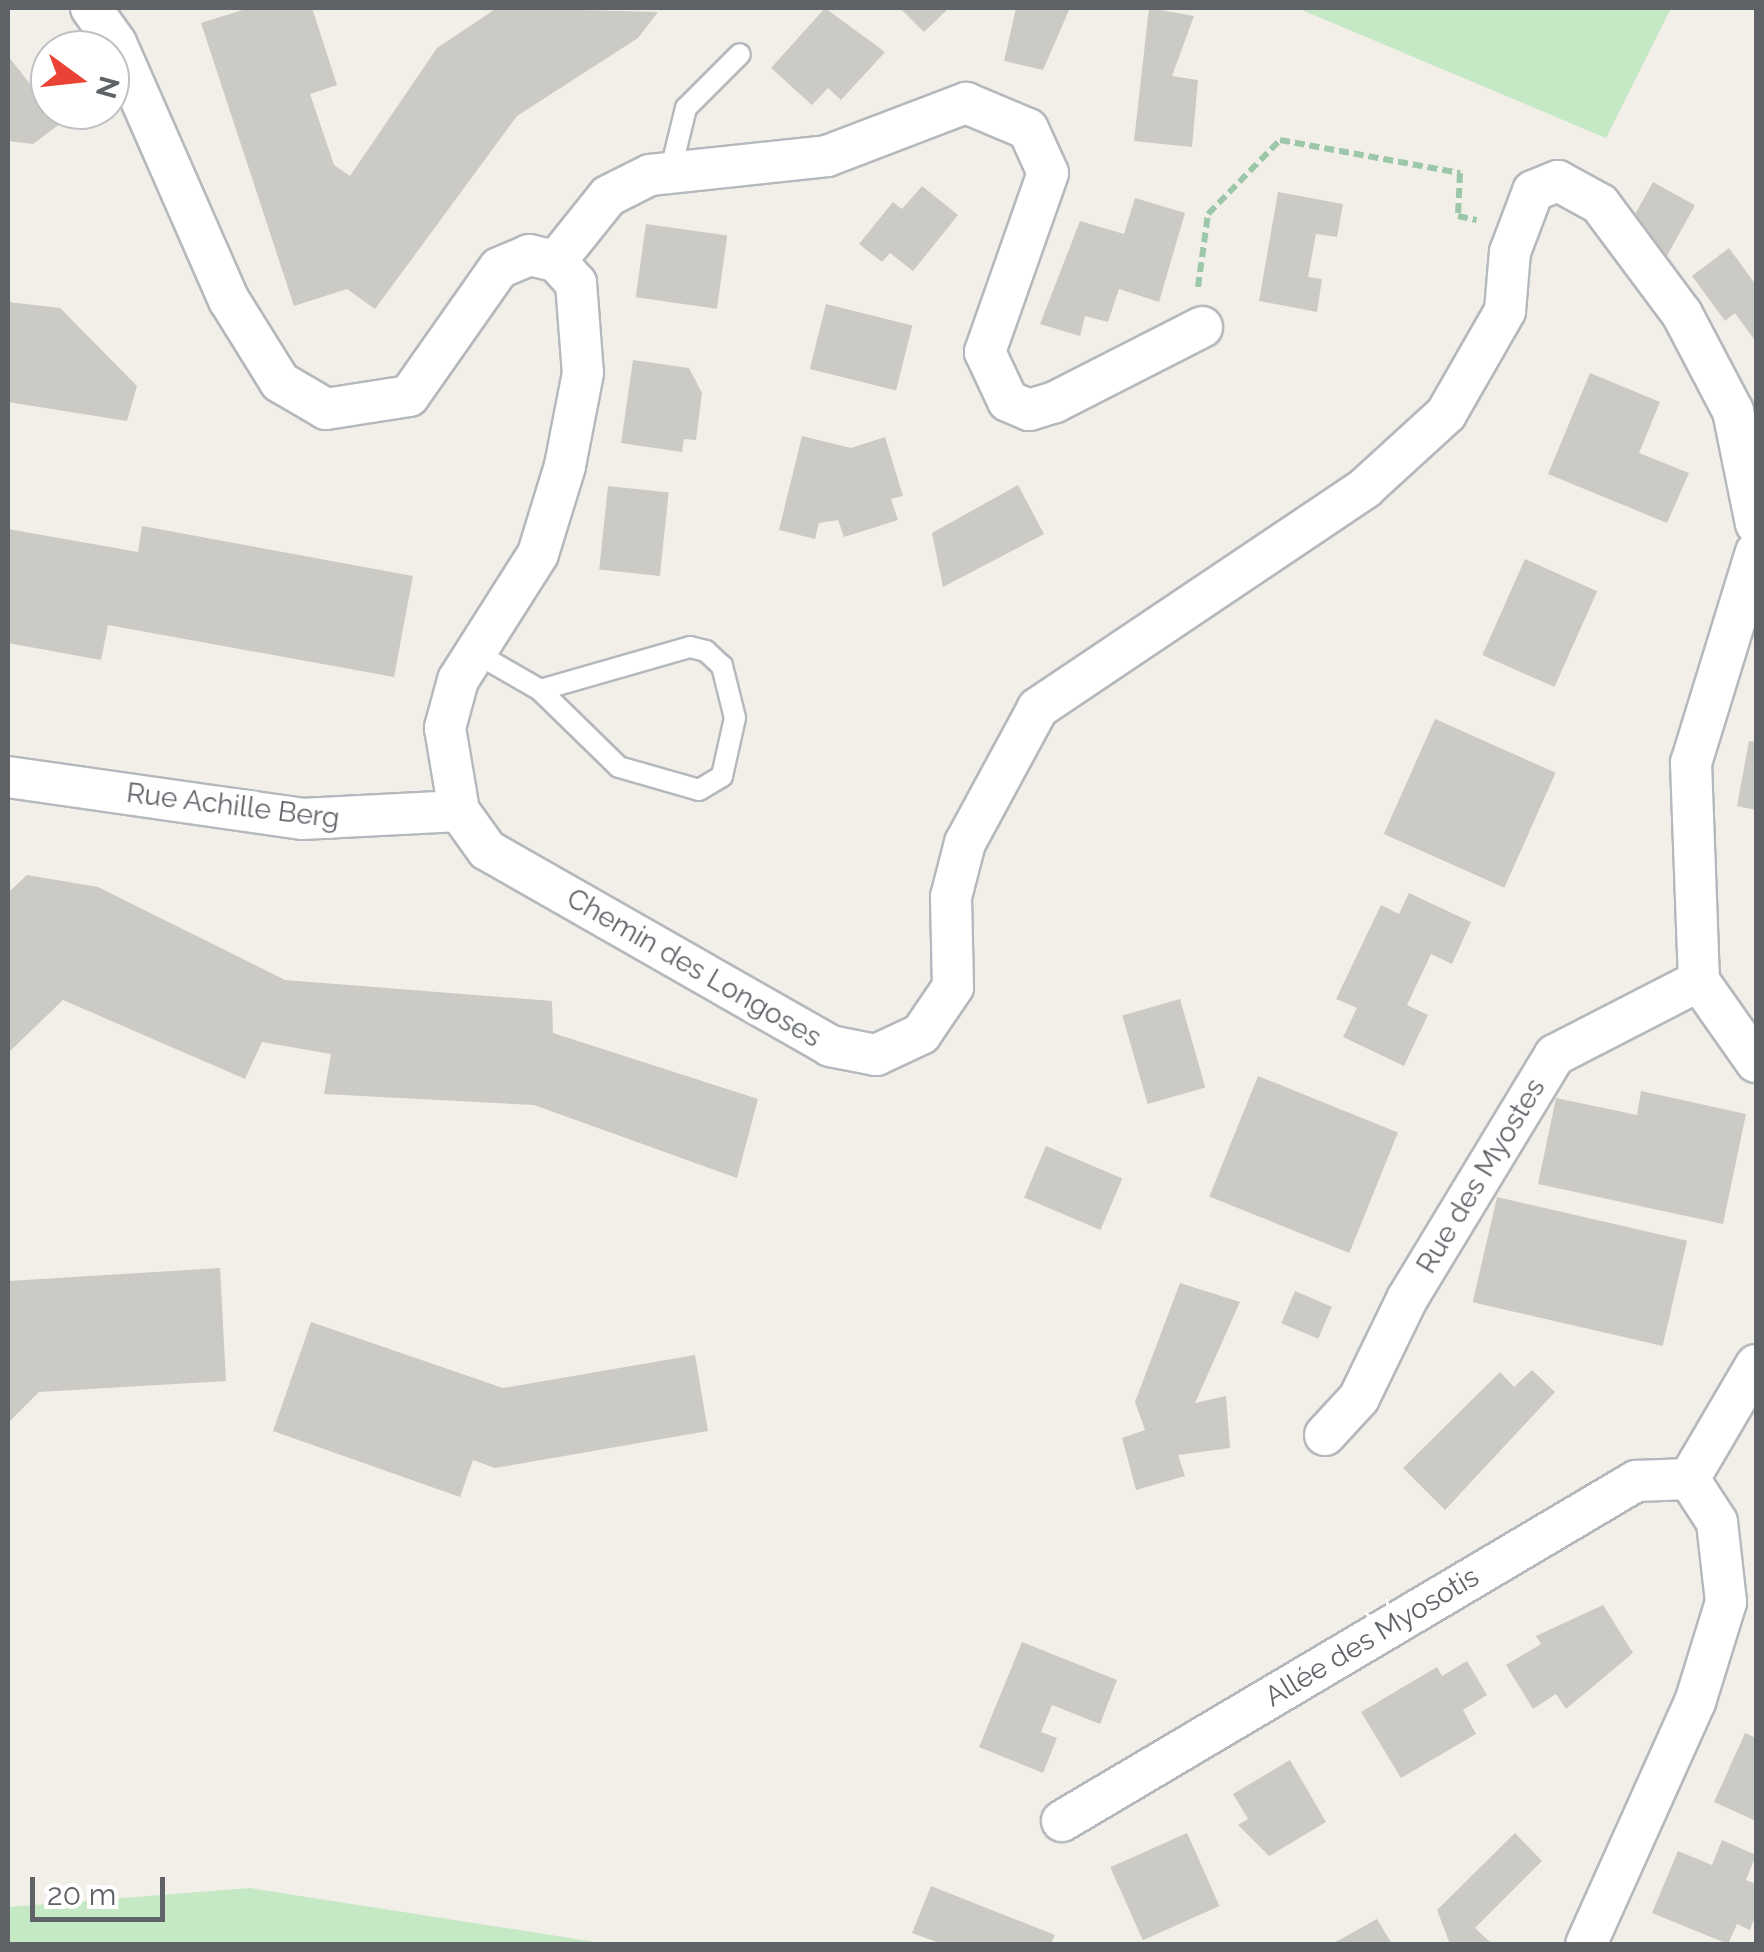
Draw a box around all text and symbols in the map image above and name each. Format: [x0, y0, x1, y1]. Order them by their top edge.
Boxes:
north arrow [30, 30, 130, 130]
text: N [89, 73, 126, 102]
street label: Rue Achille Berg [124, 776, 342, 836]
street label: Chemin des Longoses [561, 881, 827, 1055]
street label: Rue des Myostes [1410, 1073, 1552, 1279]
street label: Allée des Myosotis [1259, 1560, 1485, 1714]
scale bar [35, 1857, 170, 1919]
text: 20 m [47, 1877, 116, 1912]

